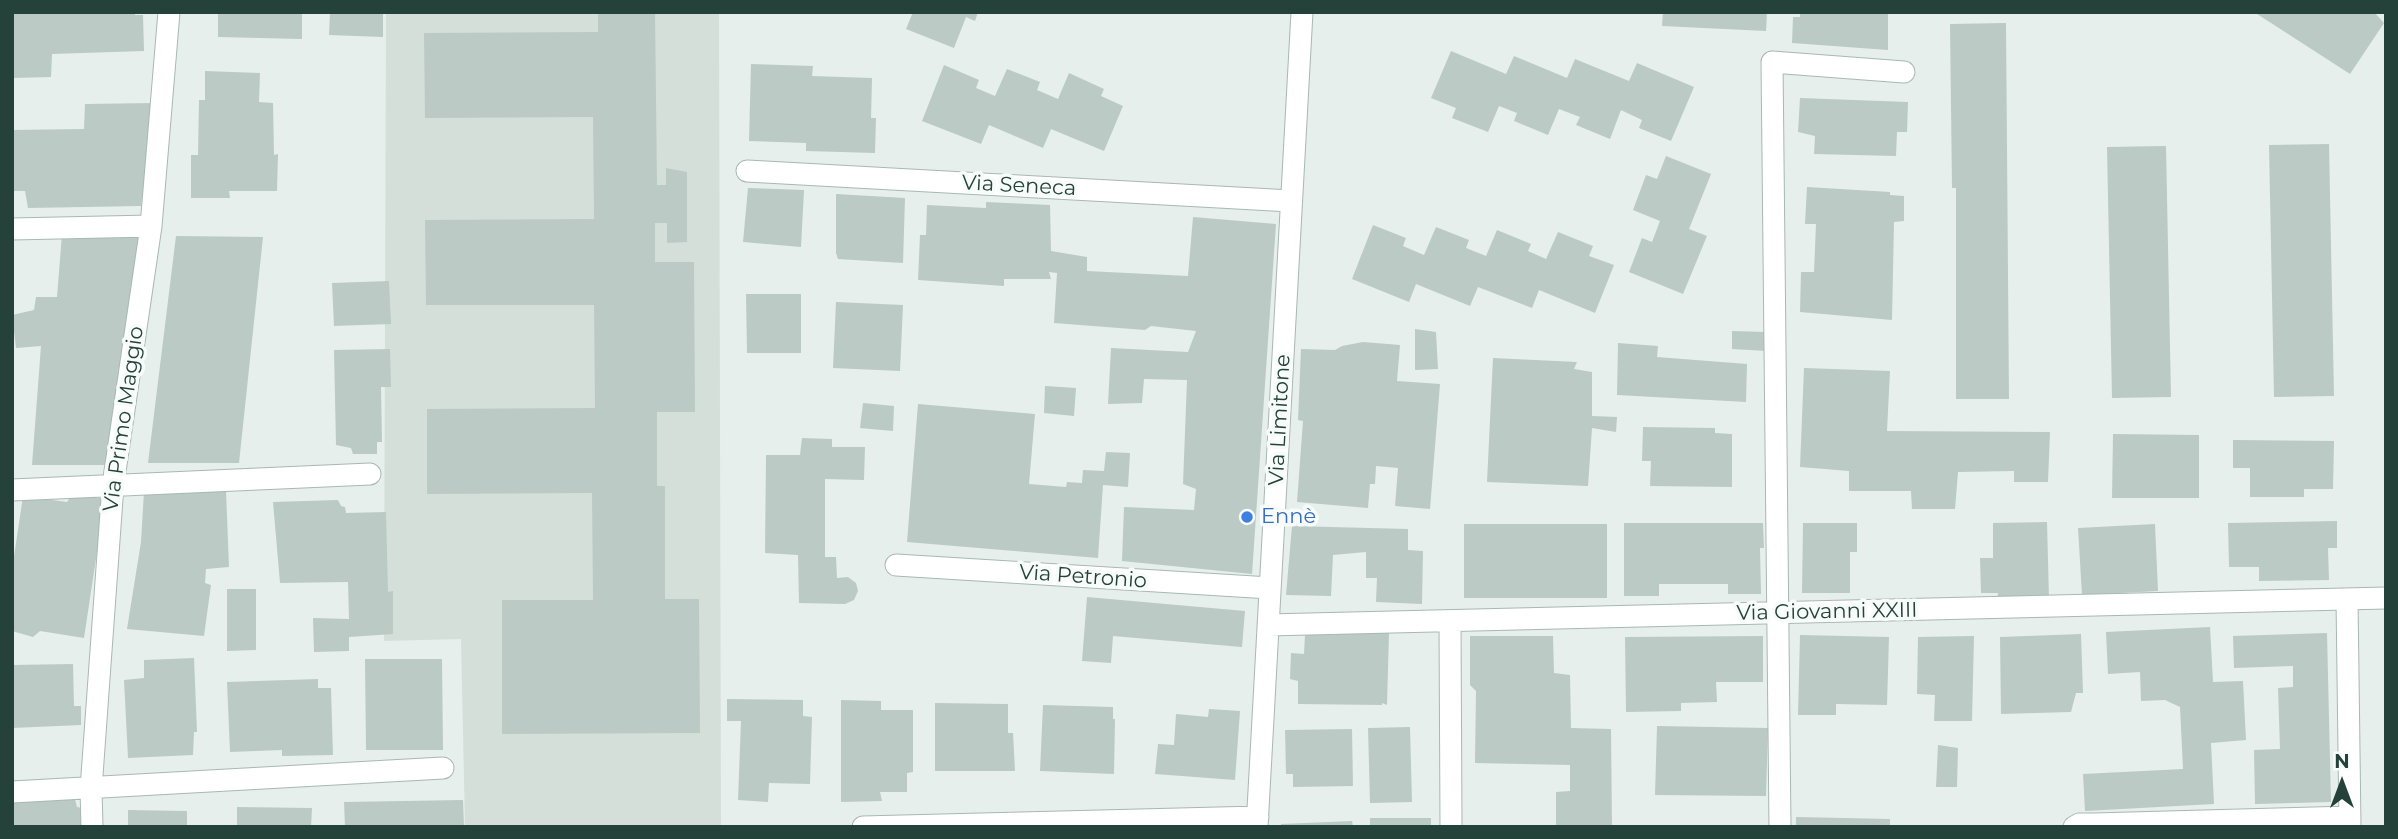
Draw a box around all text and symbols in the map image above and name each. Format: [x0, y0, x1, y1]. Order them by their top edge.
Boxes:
street label: Via Seneca [961, 170, 1077, 202]
street label: Via Primo Maggio [98, 324, 150, 514]
street label: Via Limitone [1264, 354, 1296, 486]
place label: Ennè [1261, 504, 1316, 530]
marker: Ennè [1239, 509, 1255, 525]
street label: Via Petronio [1018, 560, 1148, 594]
street label: Via Giovanni XXIII [1736, 598, 1918, 626]
north arrow [2307, 748, 2377, 818]
text: N [2334, 750, 2350, 773]

